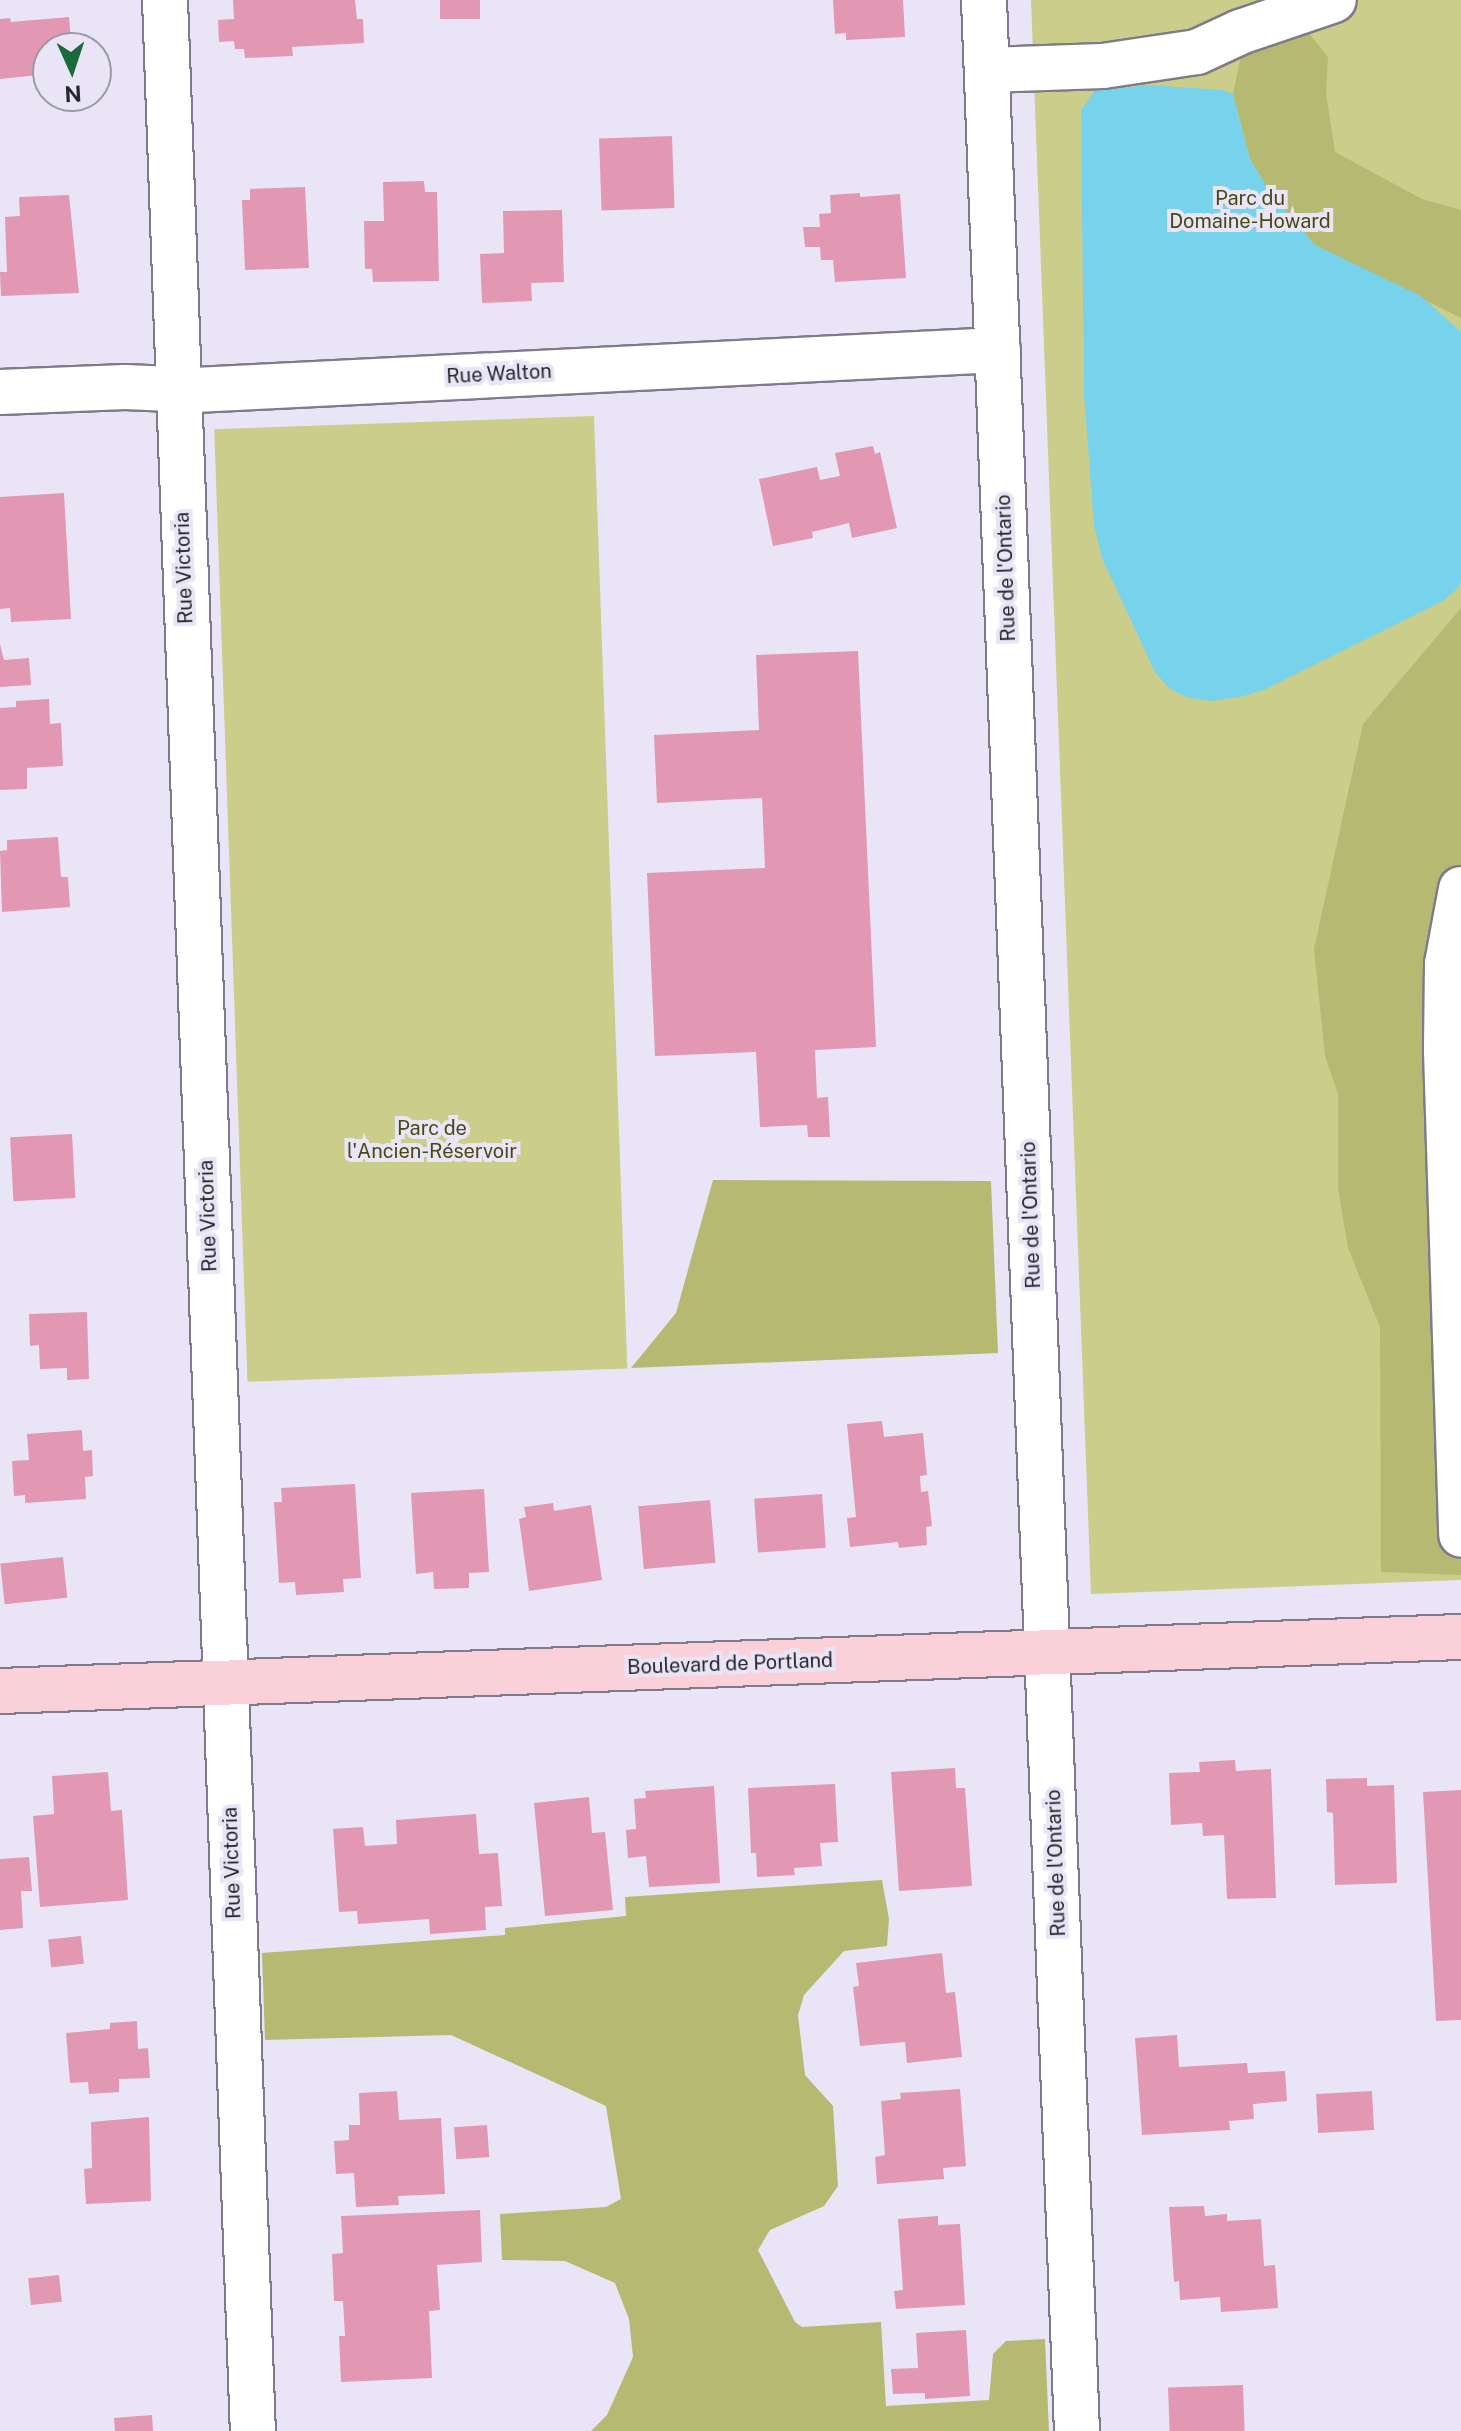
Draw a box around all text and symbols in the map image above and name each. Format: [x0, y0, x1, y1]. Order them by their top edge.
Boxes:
north arrow [32, 32, 112, 112]
text: N [64, 81, 82, 107]
park label: Parc du Domaine-Howard [1169, 187, 1331, 234]
street label: Rue Walton [445, 359, 553, 389]
street label: Rue de l'Ontario [991, 494, 1021, 642]
street label: Rue Victoria [170, 511, 198, 625]
park label: Parc de l'Ancien-Réservoir [347, 1116, 517, 1163]
street label: Rue de l'Ontario [1016, 1141, 1046, 1289]
street label: Rue Victoria [194, 1159, 222, 1273]
street label: Boulevard de Portland [626, 1648, 834, 1680]
street label: Rue de l'Ontario [1041, 1789, 1071, 1937]
street label: Rue Victoria [218, 1806, 246, 1920]

